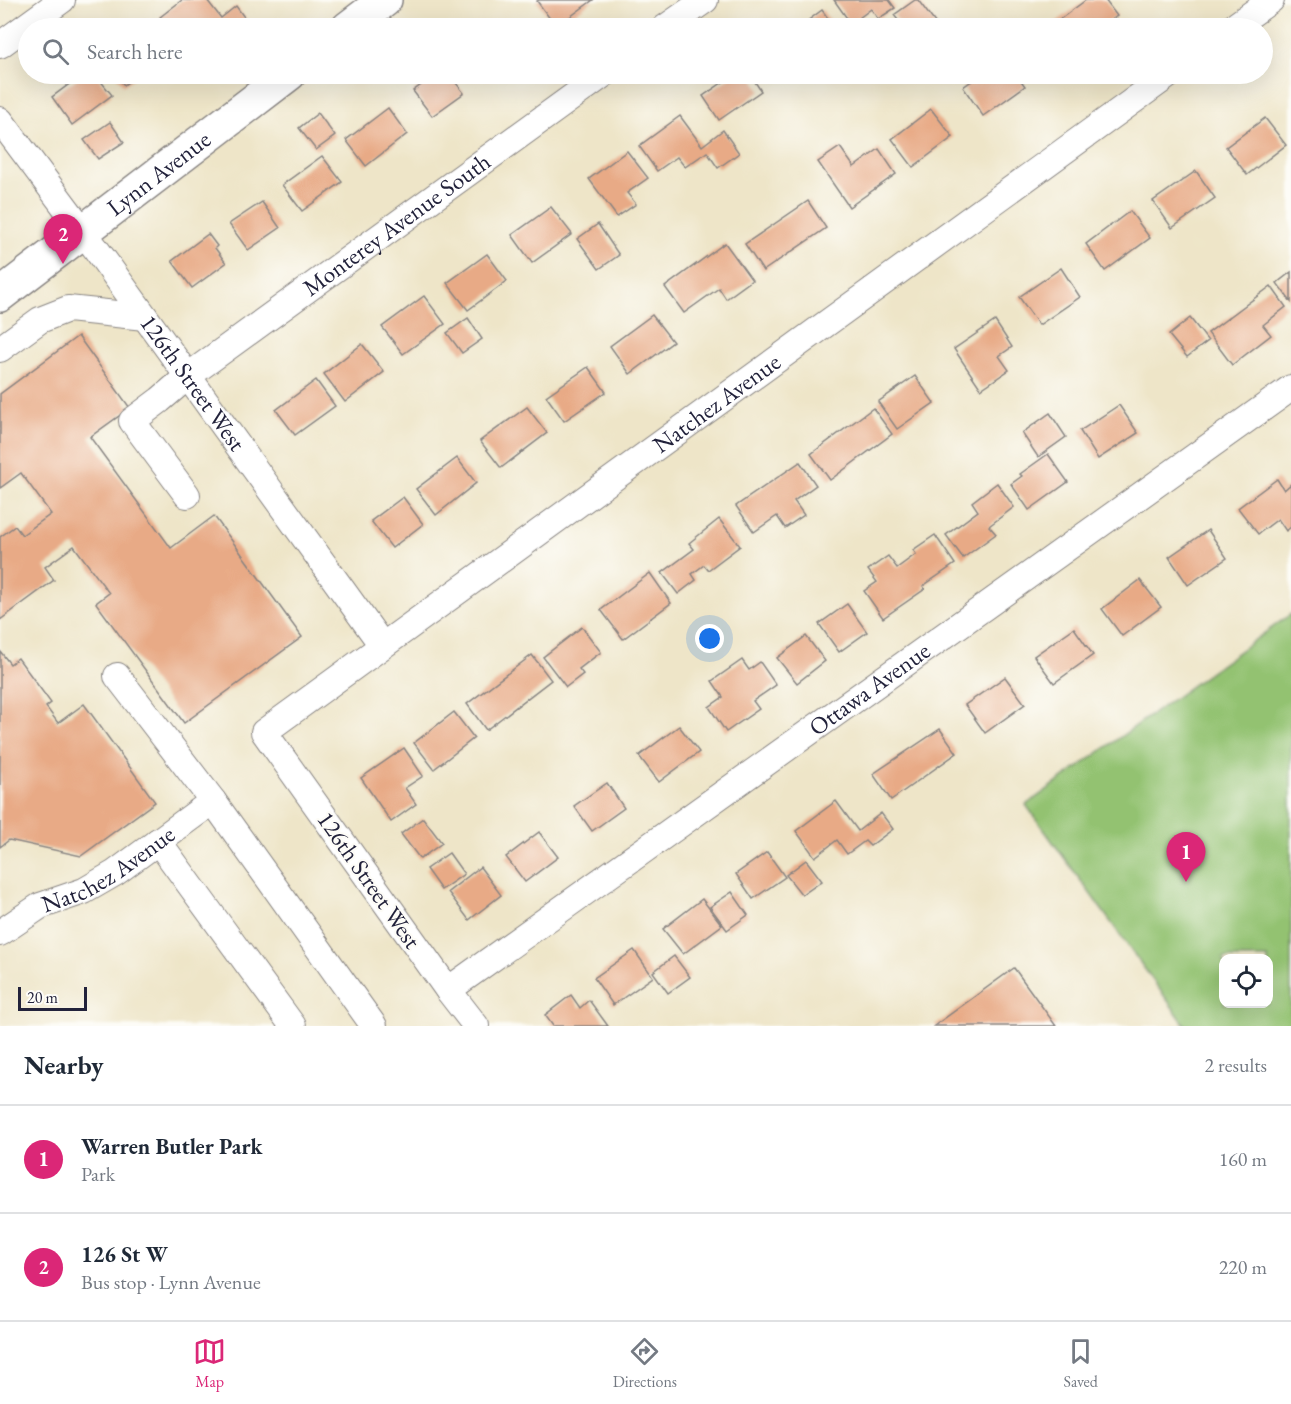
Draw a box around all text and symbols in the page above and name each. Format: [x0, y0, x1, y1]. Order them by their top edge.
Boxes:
search box [18, 18, 1273, 84]
icon: search [39, 35, 72, 68]
text: Search here [87, 37, 182, 66]
street label: Lynn Avenue [101, 124, 217, 223]
street label: Monterey Avenue South [296, 145, 496, 303]
pin: 2 [44, 214, 82, 264]
street label: 126th Street West [133, 308, 253, 457]
street label: Natchez Avenue [646, 346, 786, 460]
your location [695, 624, 724, 653]
street label: Ottawa Avenue [802, 635, 936, 742]
street label: 126th Street West [311, 805, 429, 955]
street label: Natchez Avenue [37, 818, 181, 919]
pin: 1 [1166, 832, 1206, 882]
map controls [1219, 954, 1273, 1008]
button: locate [1219, 954, 1273, 1008]
scale bar [18, 984, 87, 1012]
text: 20 m [27, 987, 58, 1008]
text: Nearby [24, 1048, 104, 1082]
text: 2 results [1204, 1052, 1267, 1078]
text: Warren Butler Park [81, 1132, 263, 1161]
text: 1 [38, 1146, 49, 1172]
text: 160 m [1219, 1146, 1267, 1172]
text: Park [81, 1161, 115, 1187]
text: 126 St W [81, 1240, 168, 1269]
text: 2 [38, 1254, 49, 1280]
text: 220 m [1219, 1254, 1267, 1280]
text: Bus stop · Lynn Avenue [81, 1269, 261, 1295]
tab: Map [193, 1335, 226, 1392]
tab: Directions [613, 1335, 677, 1392]
tab: Saved [1063, 1335, 1098, 1392]

